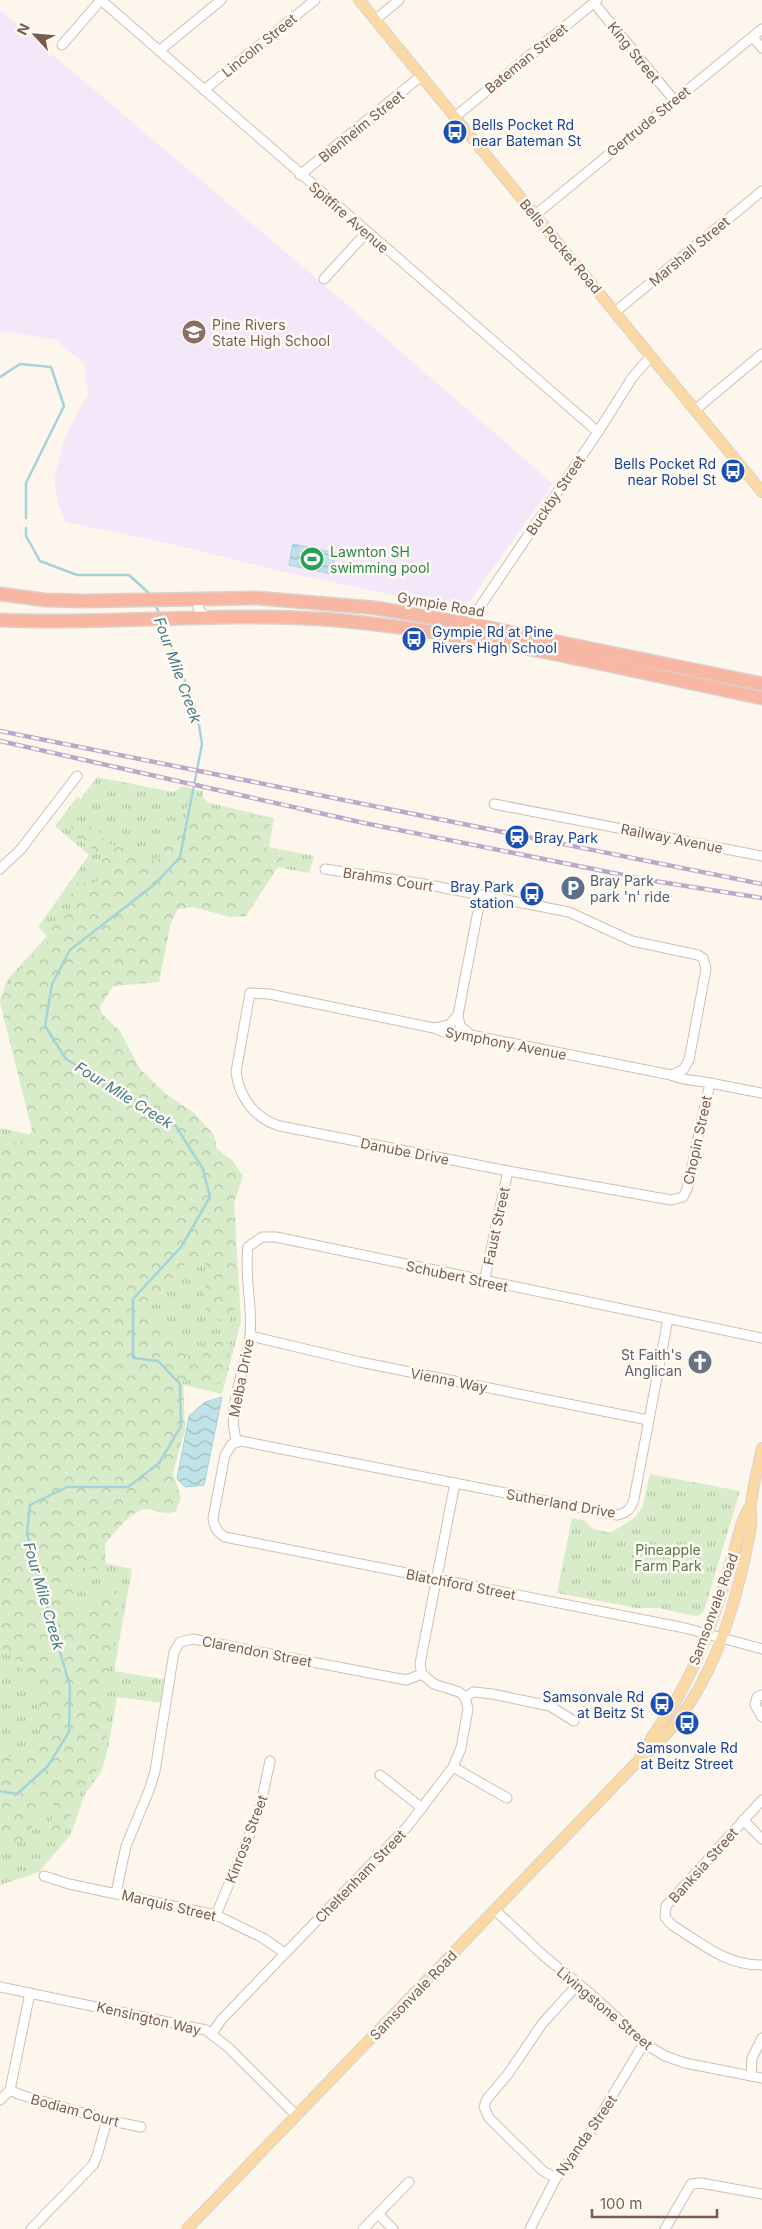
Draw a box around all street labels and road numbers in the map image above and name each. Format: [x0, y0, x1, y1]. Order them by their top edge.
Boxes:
street label: Lincoln Street [218, 9, 300, 80]
street label: King Street [604, 18, 664, 86]
street label: Bateman Street [481, 19, 571, 97]
street label: Gertrude Street [603, 82, 693, 160]
street label: Blenheim Street [315, 86, 407, 165]
street label: Spitfire Avenue [306, 178, 392, 256]
street label: Bells Pocket Road [516, 195, 606, 297]
street label: Marshall Street [645, 212, 733, 290]
street label: Buckby Street [522, 451, 588, 538]
street label: Gympie Road [396, 588, 486, 620]
street label: Railway Avenue [619, 820, 725, 856]
street label: Brahms Court [342, 863, 435, 895]
street label: Symphony Avenue [444, 1023, 568, 1063]
street label: Chopin Street [679, 1094, 715, 1186]
street label: Danube Drive [359, 1134, 451, 1168]
street label: Faust Street [479, 1185, 513, 1267]
street label: Schubert Street [404, 1257, 510, 1295]
street label: Melba Drive [225, 1337, 257, 1419]
street label: Vienna Way [409, 1364, 489, 1396]
street label: Sutherland Drive [505, 1485, 617, 1521]
street label: Samsonvale Road [685, 1551, 741, 1667]
street label: Blatchford Street [405, 1565, 518, 1603]
street label: Clarendon Street [201, 1632, 314, 1670]
street label: Kinross Street [221, 1792, 271, 1885]
street label: Banksia Street [665, 1824, 741, 1906]
street label: Cheltenham Street [311, 1826, 409, 1926]
street label: Marquis Street [120, 1886, 218, 1924]
street label: Samsonvale Road [366, 1947, 460, 2043]
street label: Livingstone Street [554, 1963, 657, 2053]
street label: Kensington Way [95, 1998, 203, 2038]
street label: Bodiam Court [29, 2090, 121, 2130]
street label: Nyanda Street [552, 2091, 620, 2179]

